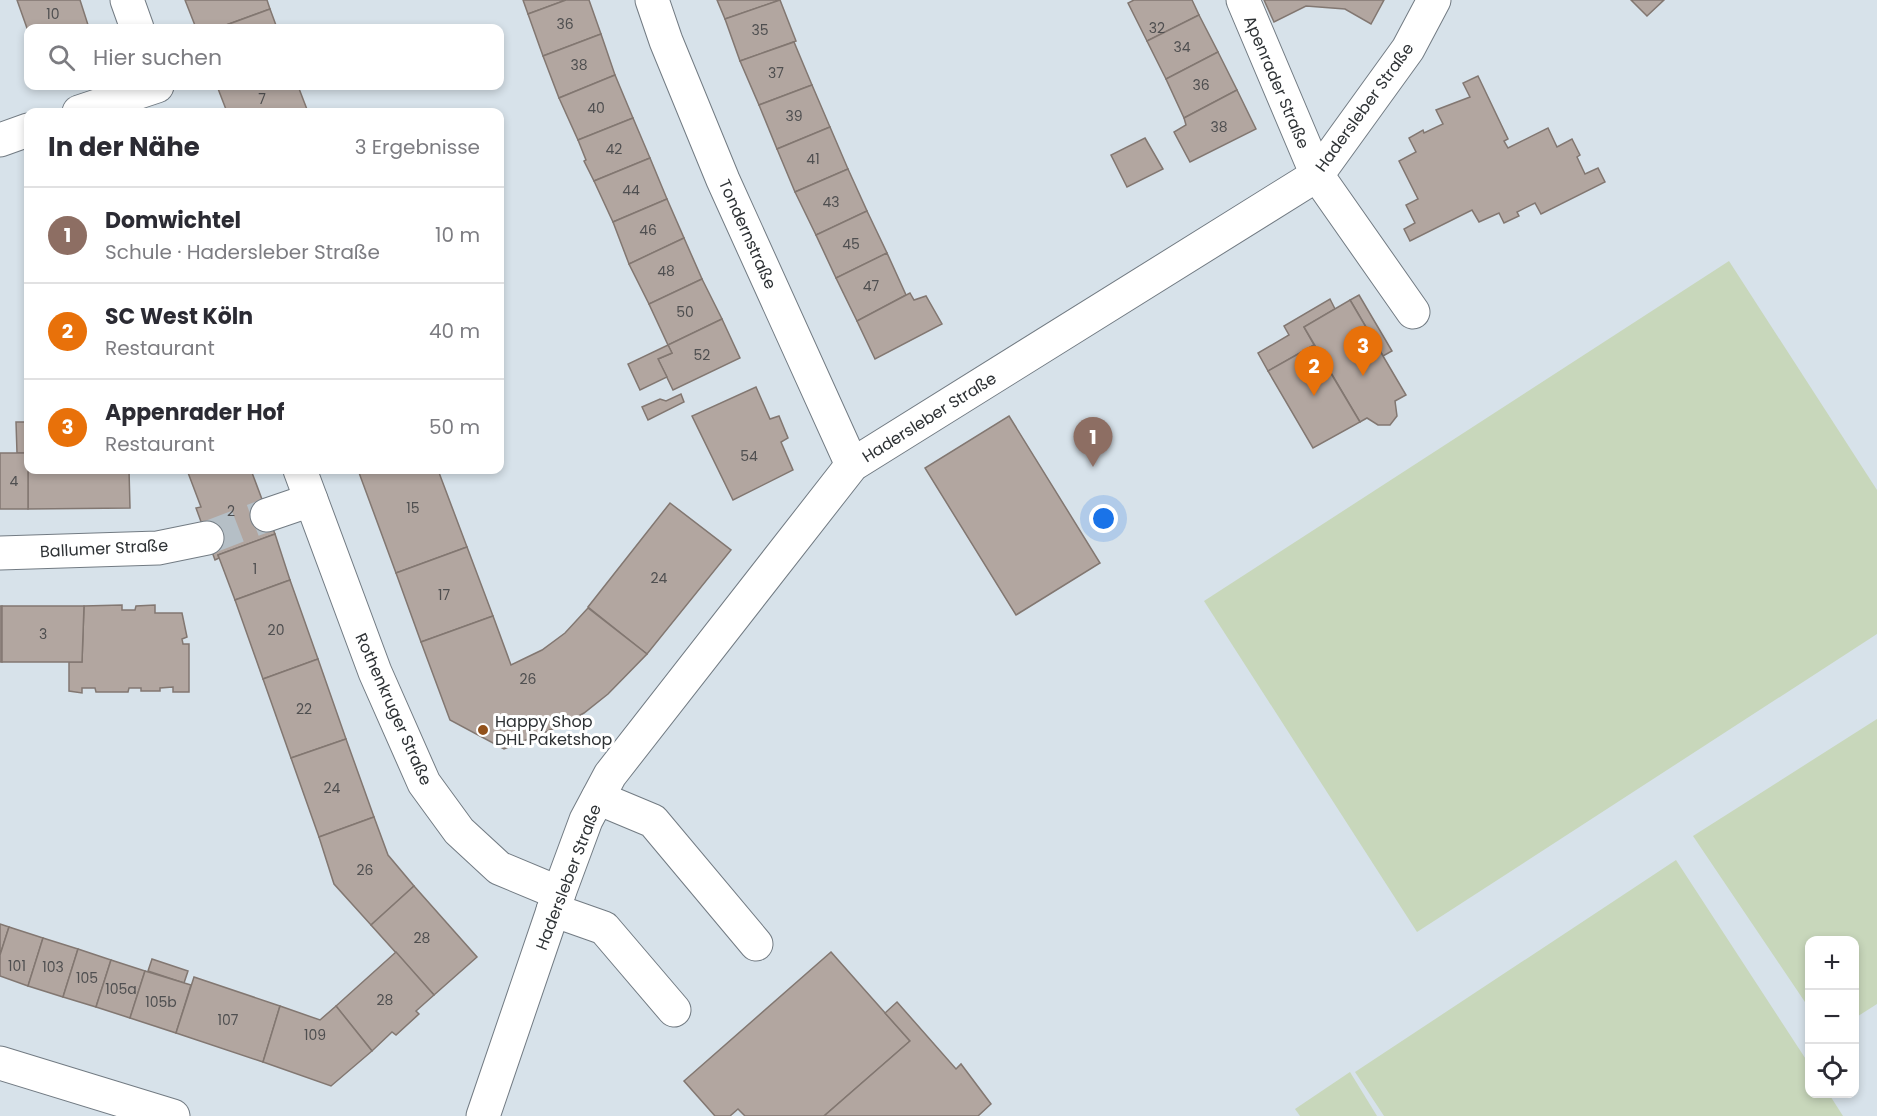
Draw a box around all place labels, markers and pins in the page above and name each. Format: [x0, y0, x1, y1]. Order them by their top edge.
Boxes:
pin: 3 [1344, 326, 1382, 376]
pin: 2 [1294, 346, 1334, 396]
pin: 1 [1074, 418, 1112, 467]
place label: Happy Shop DHL Paketshop [495, 710, 612, 751]
marker: Happy Shop DHL Paketshop [476, 723, 490, 737]

